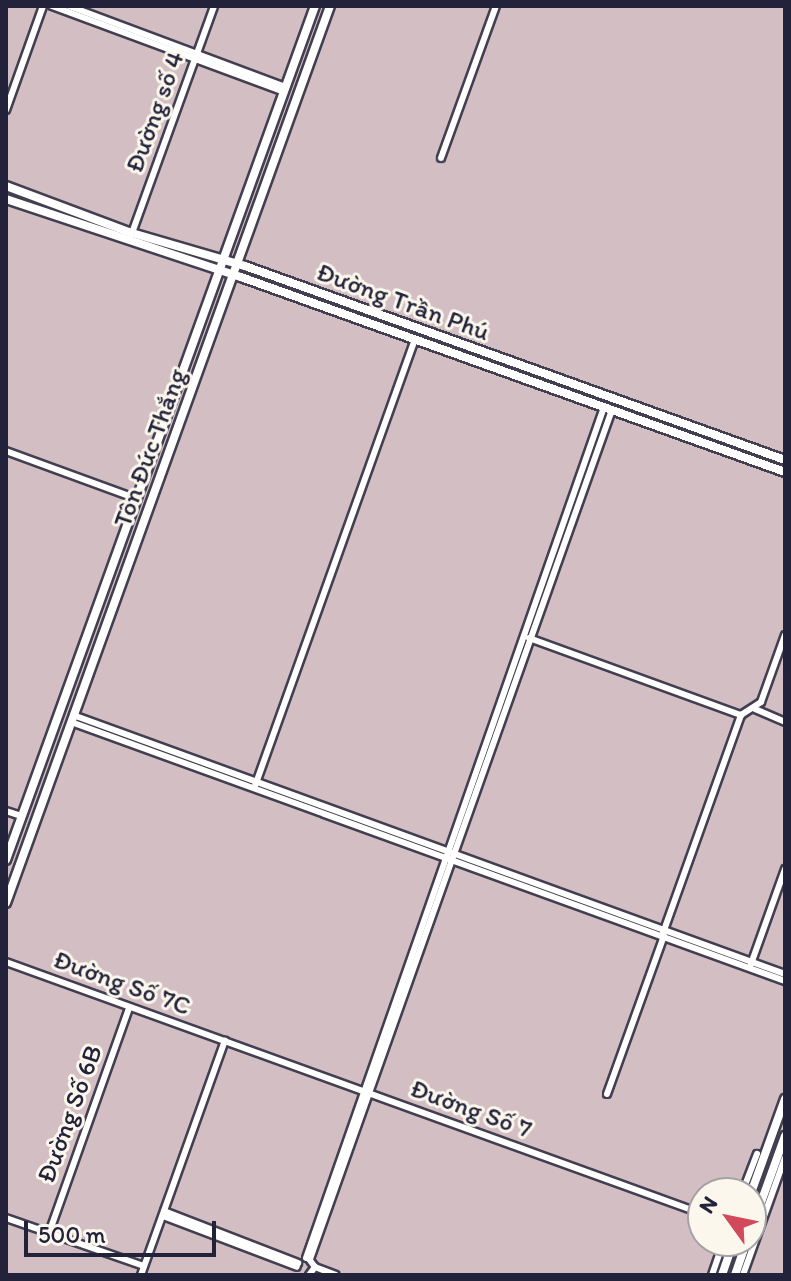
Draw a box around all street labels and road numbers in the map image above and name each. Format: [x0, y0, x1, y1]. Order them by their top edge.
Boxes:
street label: Đường số 4 [119, 47, 191, 177]
street label: Đường Trần Phú [313, 256, 493, 348]
street label: Tôn Đức Thắng [107, 364, 193, 532]
street label: Đường Số 7C [49, 944, 195, 1022]
street label: Đường Số 6B [31, 1041, 109, 1187]
street label: Đường Số 7 [406, 1073, 536, 1145]

